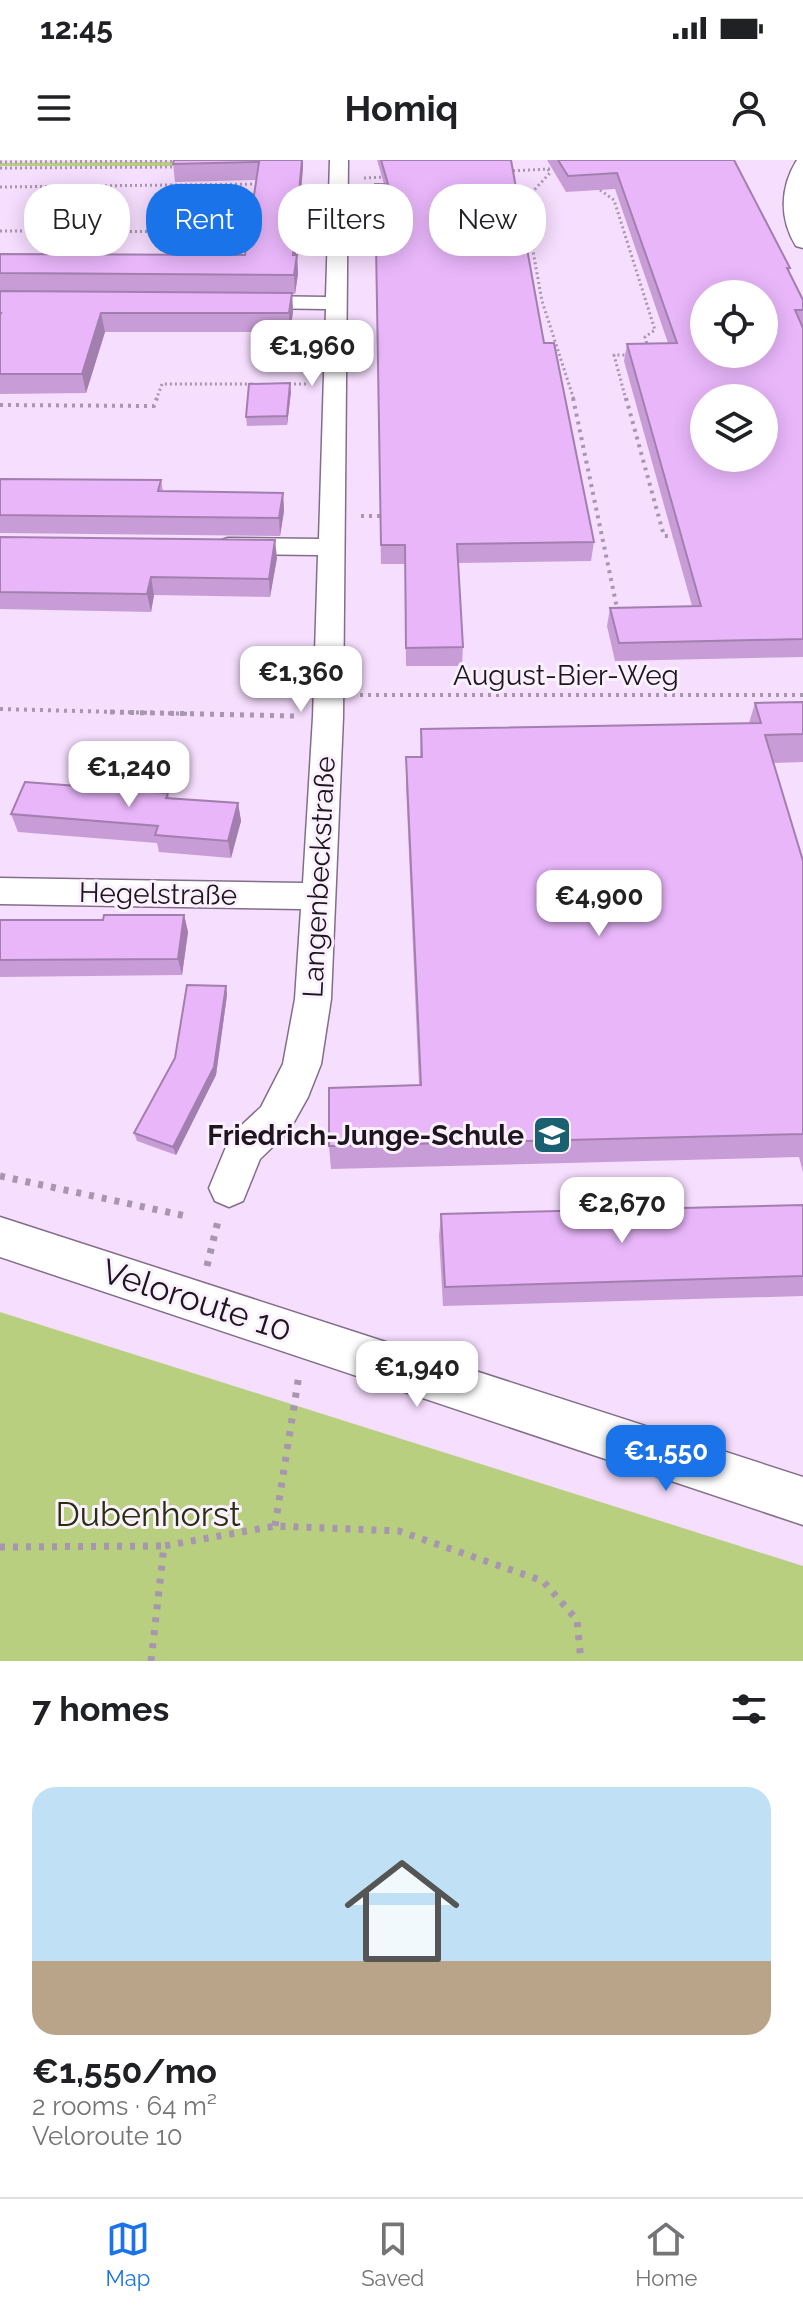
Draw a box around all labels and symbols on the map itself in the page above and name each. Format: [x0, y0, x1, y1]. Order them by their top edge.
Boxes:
pin: €1,960 [247, 320, 377, 388]
pin: €1,360 [236, 646, 366, 714]
street label: August-Bier-Weg [453, 659, 679, 692]
pin: €1,240 [64, 741, 194, 809]
street label: Langenbeckstraße [296, 755, 342, 999]
pin: €4,900 [534, 870, 664, 938]
street label: Hegelstraße [79, 876, 237, 912]
school or university icon: Friedrich-Junge-Schule [531, 1114, 573, 1156]
place label: Friedrich-Junge-Schule [207, 1119, 524, 1152]
pin: €2,670 [557, 1177, 687, 1245]
street label: Veloroute 10 [97, 1251, 297, 1349]
pin: €1,940 [352, 1341, 482, 1409]
pin: €1,550 [601, 1425, 731, 1493]
park label: Dubenhorst [55, 1494, 241, 1534]

